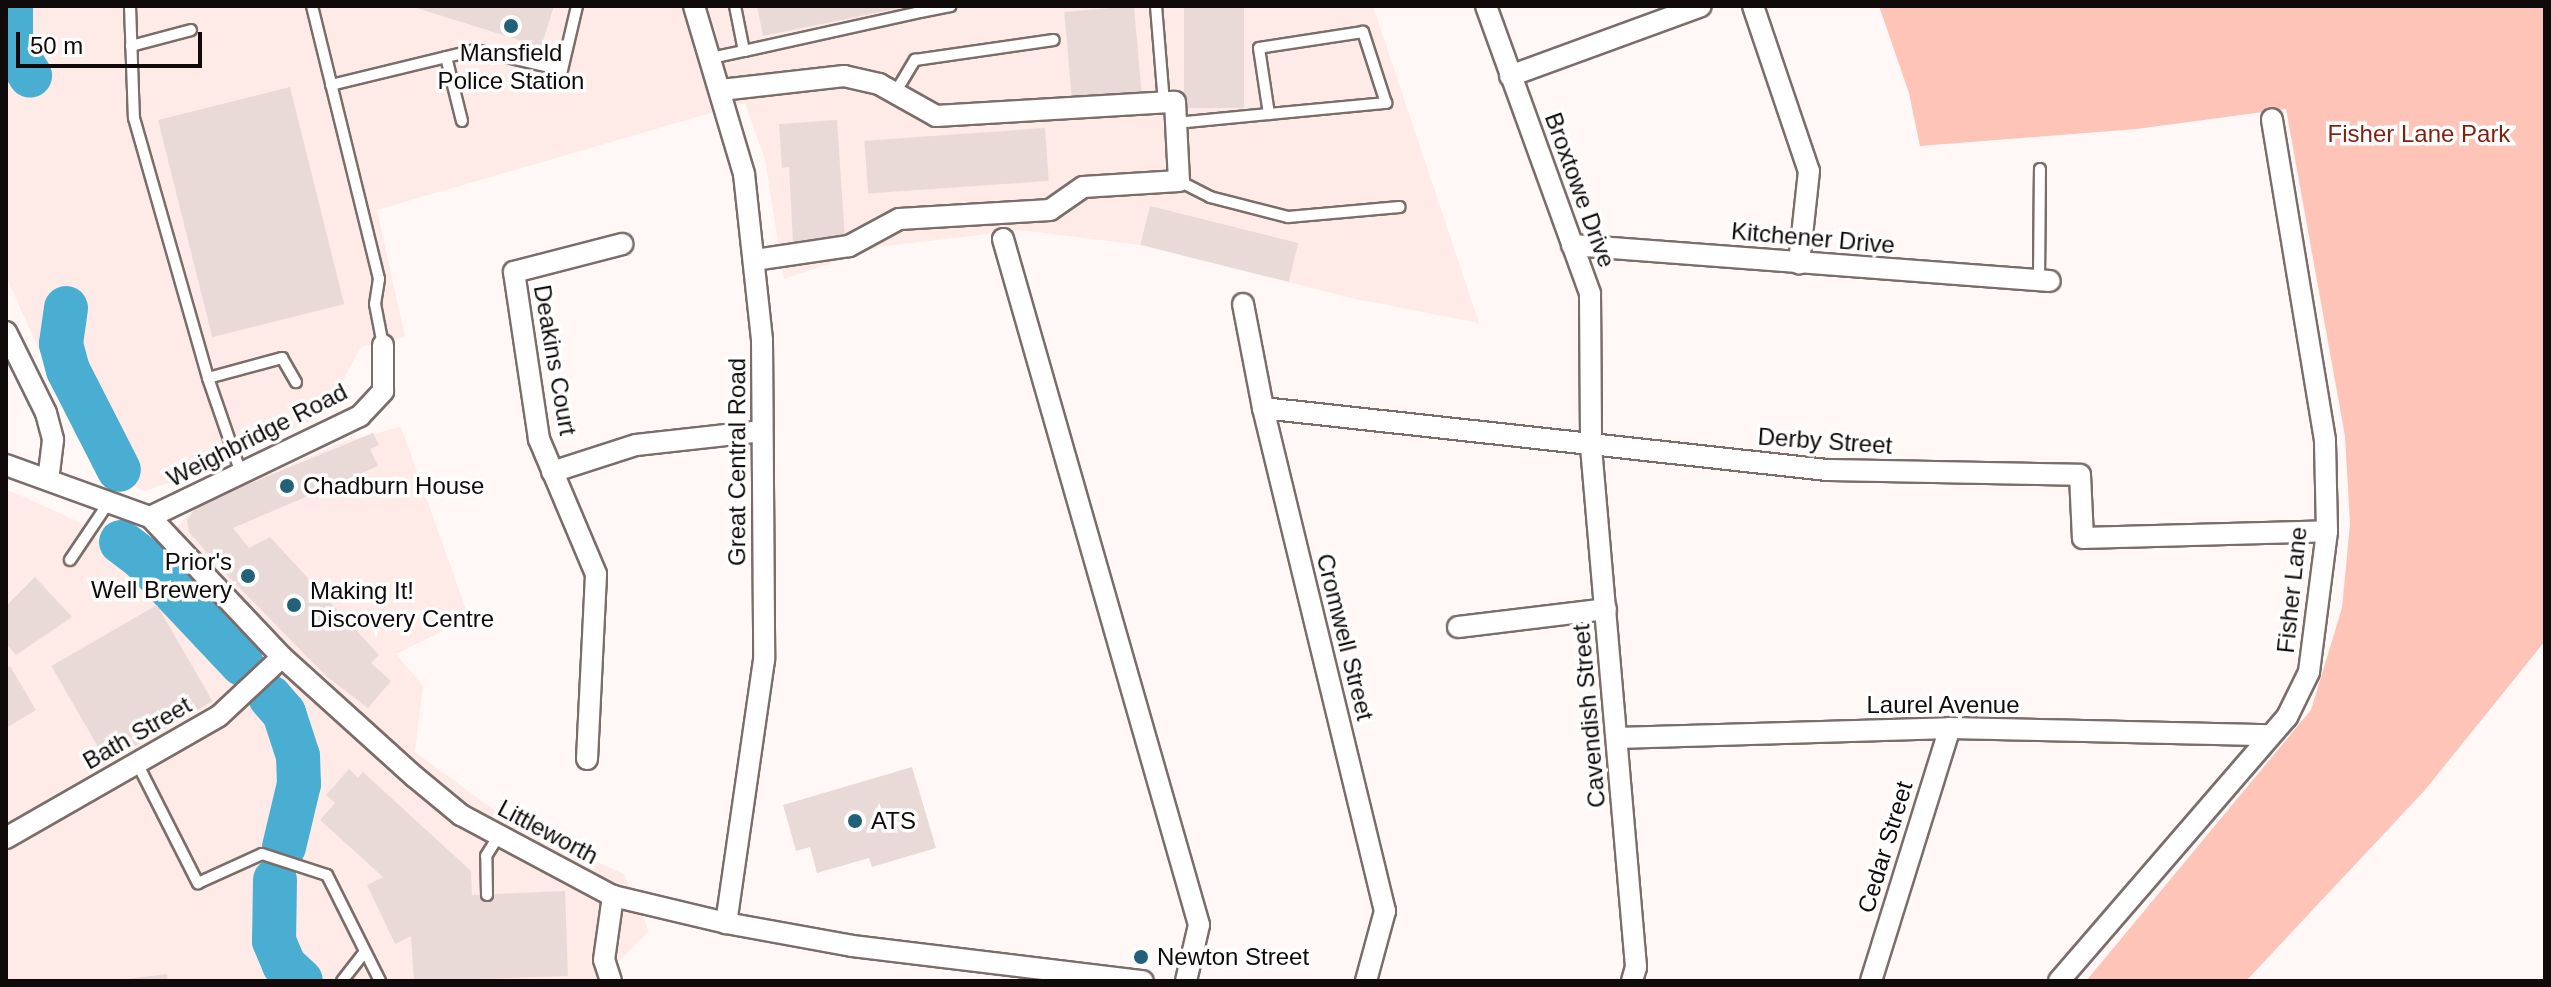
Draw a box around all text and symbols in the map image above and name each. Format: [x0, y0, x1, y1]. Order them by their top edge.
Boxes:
scale bar [20, 16, 206, 66]
marker: Mansfield Police Station [502, 17, 520, 35]
text: 50 m [30, 32, 83, 59]
place label: Mansfield Police Station [438, 39, 584, 95]
street label: Broxtowe Drive [1539, 109, 1621, 271]
park label: Fisher Lane Park [2328, 120, 2510, 148]
street label: Kitchener Drive [1730, 217, 1896, 259]
street label: Deakins Court [528, 283, 582, 437]
street label: Great Central Road [723, 358, 751, 566]
street label: Weighbridge Road [162, 377, 352, 493]
street label: Derby Street [1757, 422, 1893, 460]
place label: Chadburn House [303, 472, 484, 500]
marker: Chadburn House [278, 477, 296, 495]
street label: Fisher Lane [2271, 525, 2313, 655]
place label: Prior's Well Brewery [91, 548, 232, 604]
street label: Cromwell Street [1310, 551, 1380, 723]
marker: Prior's Well Brewery [239, 567, 257, 585]
place label: Making It! Discovery Centre [310, 577, 494, 633]
marker: Making It! Discovery Centre [285, 596, 303, 614]
street label: Cavendish Street [1567, 623, 1611, 809]
street label: Bath Street [78, 691, 196, 775]
street label: Laurel Avenue [1866, 691, 2020, 719]
street label: Cedar Street [1851, 778, 1919, 916]
street label: Littleworth [493, 794, 603, 870]
place label: ATS [871, 807, 916, 835]
marker: ATS [846, 812, 864, 830]
place label: Newton Street [1157, 943, 1309, 971]
marker: Newton Street [1132, 948, 1150, 966]

